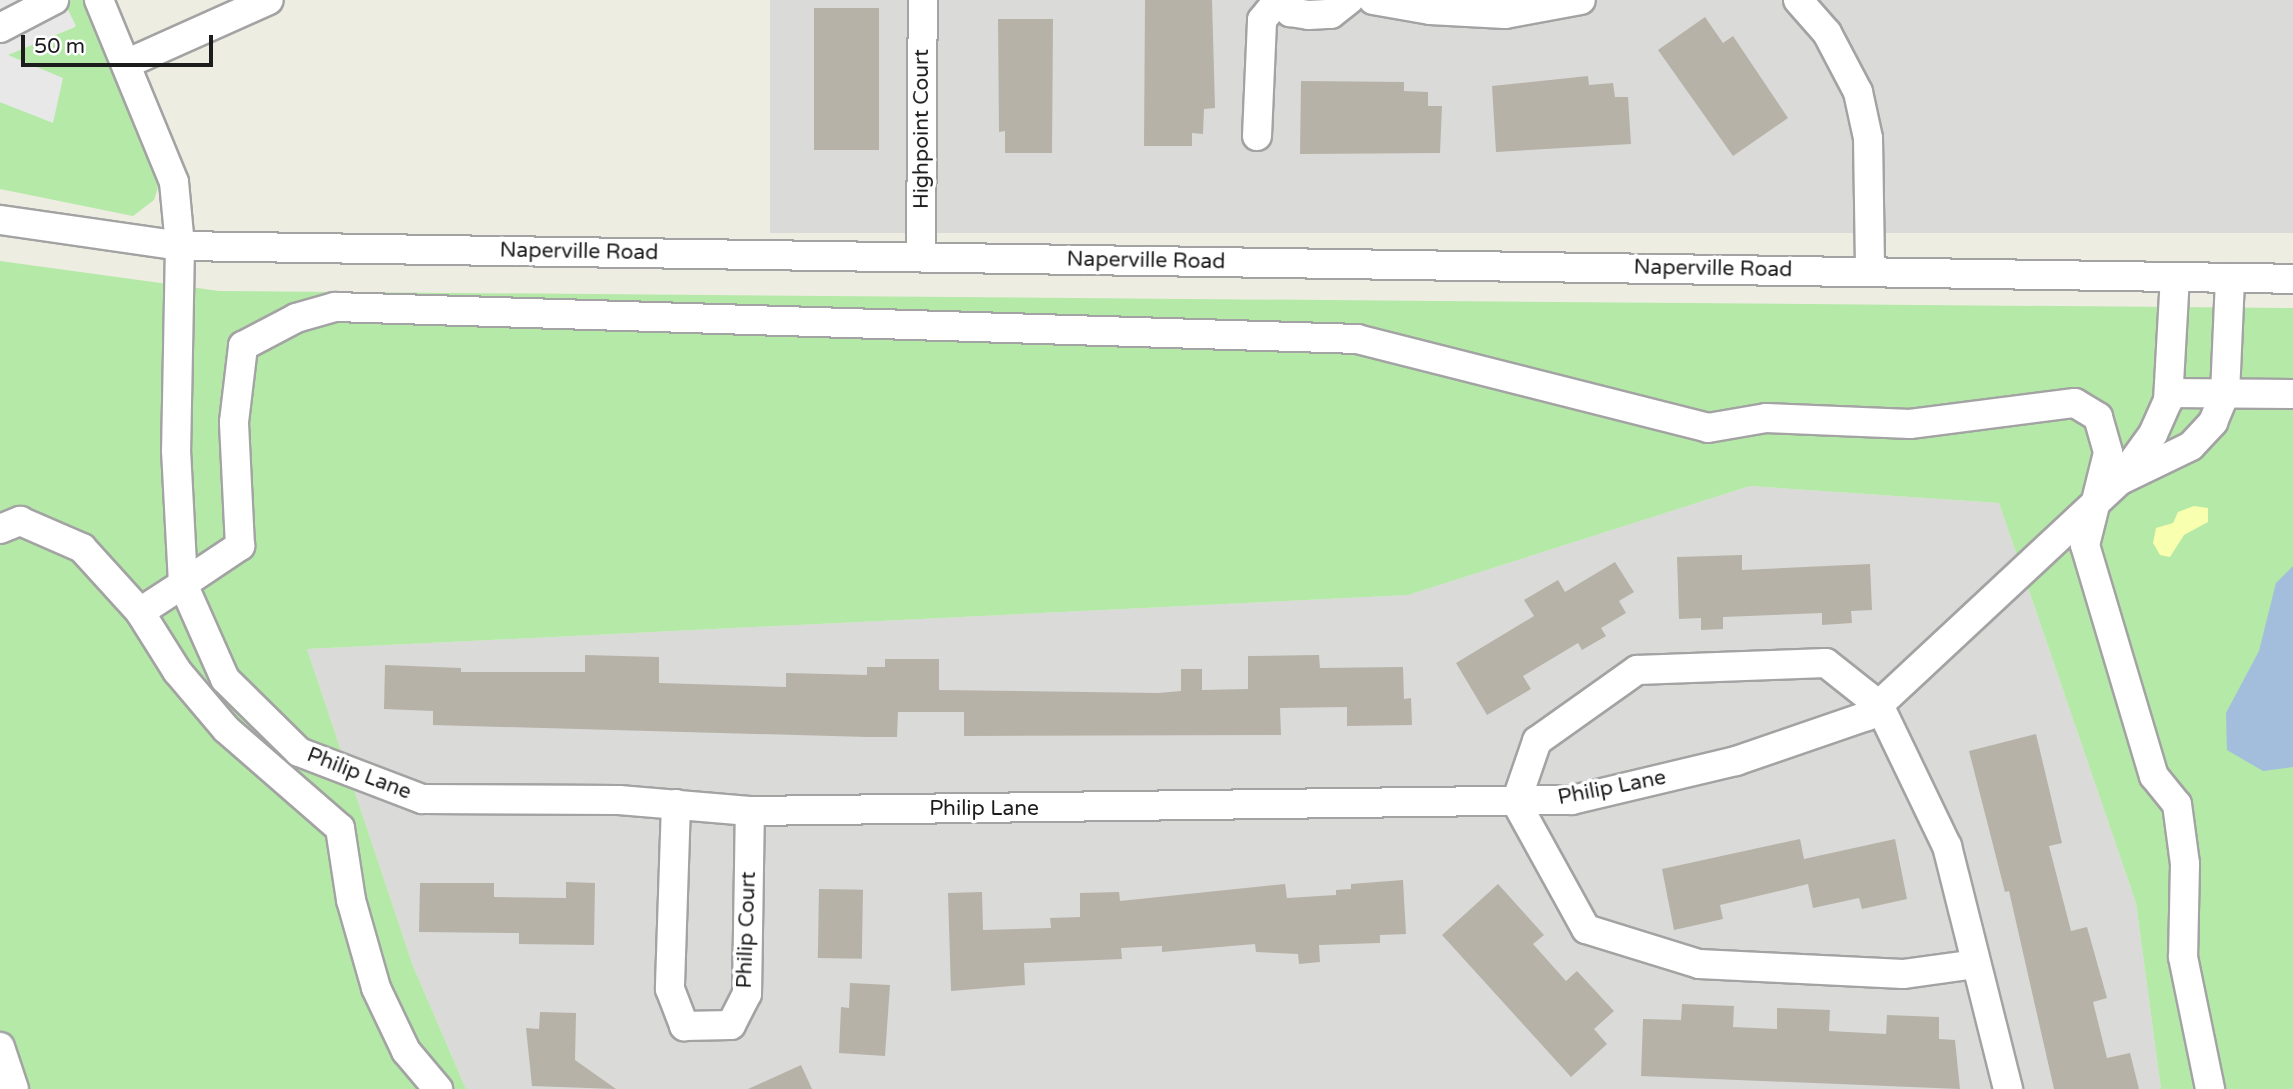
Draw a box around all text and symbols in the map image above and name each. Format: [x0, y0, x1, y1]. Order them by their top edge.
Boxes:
scale bar [24, 21, 217, 65]
text: 50 m [34, 34, 85, 59]
street label: Highpoint Court [909, 49, 935, 209]
street label: Naperville Road [499, 238, 659, 266]
street label: Naperville Road [1066, 247, 1226, 275]
street label: Naperville Road [1633, 255, 1793, 283]
street label: Philip Lane [303, 743, 415, 805]
street label: Philip Lane [1556, 765, 1668, 811]
street label: Philip Lane [929, 796, 1039, 822]
street label: Philip Court [732, 871, 762, 989]

